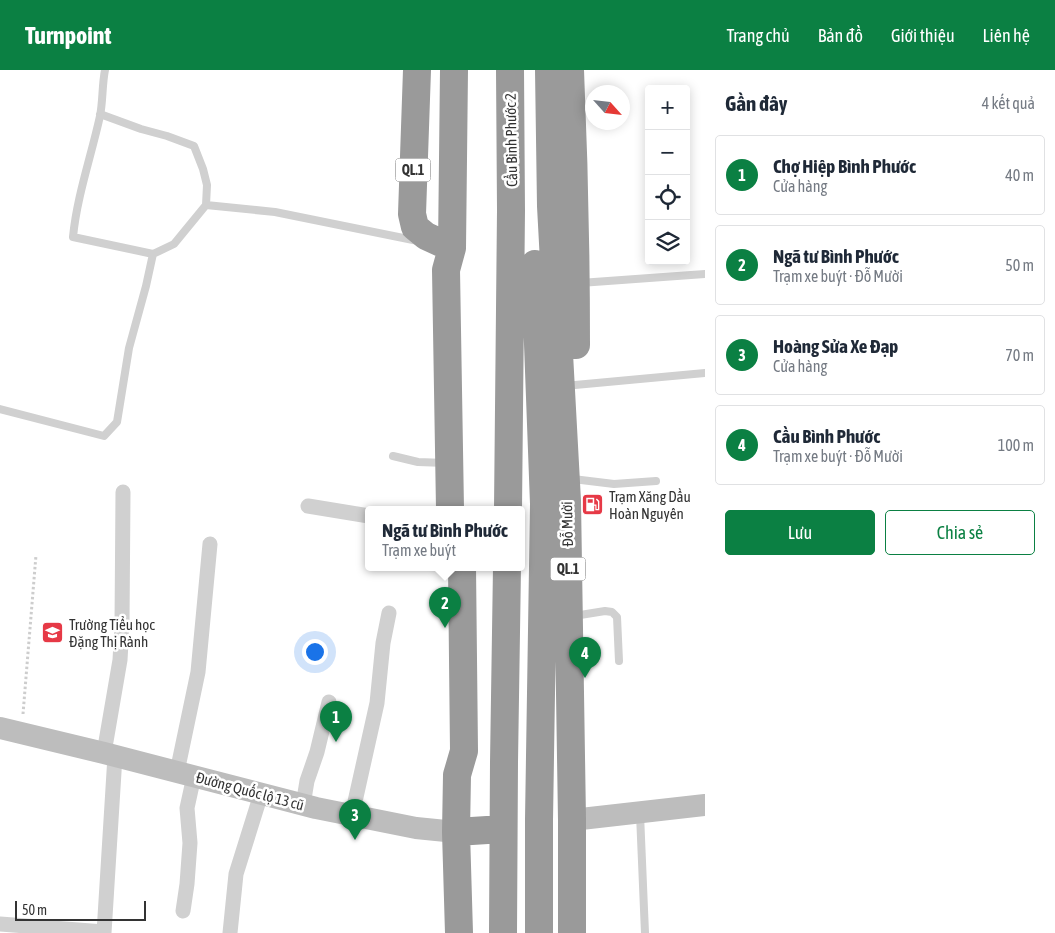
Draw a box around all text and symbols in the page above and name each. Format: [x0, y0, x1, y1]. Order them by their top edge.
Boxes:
text: Turnpoint [25, 22, 111, 49]
text: Trang chủ [727, 25, 790, 46]
text: Bản đồ [818, 25, 863, 46]
text: Giới thiệu [891, 25, 955, 46]
text: Liên hệ [983, 25, 1030, 46]
north arrow [585, 85, 630, 130]
map controls [645, 85, 690, 265]
button: + [645, 85, 690, 130]
text: Gần đây [725, 91, 787, 115]
street label: Cầu Bình Phước 2 [502, 93, 520, 187]
text: 4 kết quả [982, 94, 1035, 112]
button: − [645, 130, 690, 175]
text: Chợ Hiệp Bình Phước [773, 155, 916, 177]
road number: QL.1 [396, 158, 430, 182]
text: 1 [738, 166, 746, 184]
text: 40 m [1005, 166, 1034, 184]
button: locate [645, 175, 690, 220]
text: Cửa hàng [773, 177, 827, 195]
button: layers [645, 220, 690, 265]
text: Ngã tư Bình Phước [773, 245, 899, 267]
text: 2 [738, 256, 746, 274]
text: 50 m [1005, 256, 1034, 274]
text: Trạm xe buýt · Đỗ Mười [773, 267, 903, 285]
text: Hoàng Sửa Xe Đạp [773, 335, 898, 357]
text: 3 [738, 346, 746, 364]
text: 70 m [1005, 346, 1034, 364]
text: Cửa hàng [773, 357, 827, 375]
text: Cầu Bình Phước [773, 425, 880, 447]
text: 4 [738, 436, 746, 454]
text: 100 m [998, 436, 1034, 454]
text: Trạm xe buýt · Đỗ Mười [773, 447, 903, 465]
place label: Trạm Xăng Dầu Hoàn Nguyên [609, 488, 691, 522]
fuel station icon: Trạm Xăng Dầu Hoàn Nguyên [581, 493, 605, 517]
street label: Đỗ Mười [558, 501, 576, 547]
popup [365, 506, 525, 571]
button: Lưu [725, 510, 875, 555]
button: Chia sẻ [885, 510, 1035, 555]
text: Ngã tư Bình Phước [382, 519, 508, 541]
text: Trạm xe buýt [382, 541, 456, 559]
road number: QL.1 [550, 558, 586, 580]
pin: 2 [429, 587, 461, 628]
place label: Trường Tiểu học Đặng Thị Rành [69, 616, 155, 650]
school or university icon: Trường Tiểu học Đặng Thị Rành [41, 621, 65, 645]
pin: 4 [569, 637, 601, 678]
your location [302, 639, 328, 665]
pin: 1 [320, 701, 352, 742]
street label: Đường Quốc lộ 13 cũ [194, 768, 306, 814]
pin: 3 [339, 799, 371, 840]
scale bar [15, 898, 146, 921]
text: 50 m [22, 902, 47, 918]

